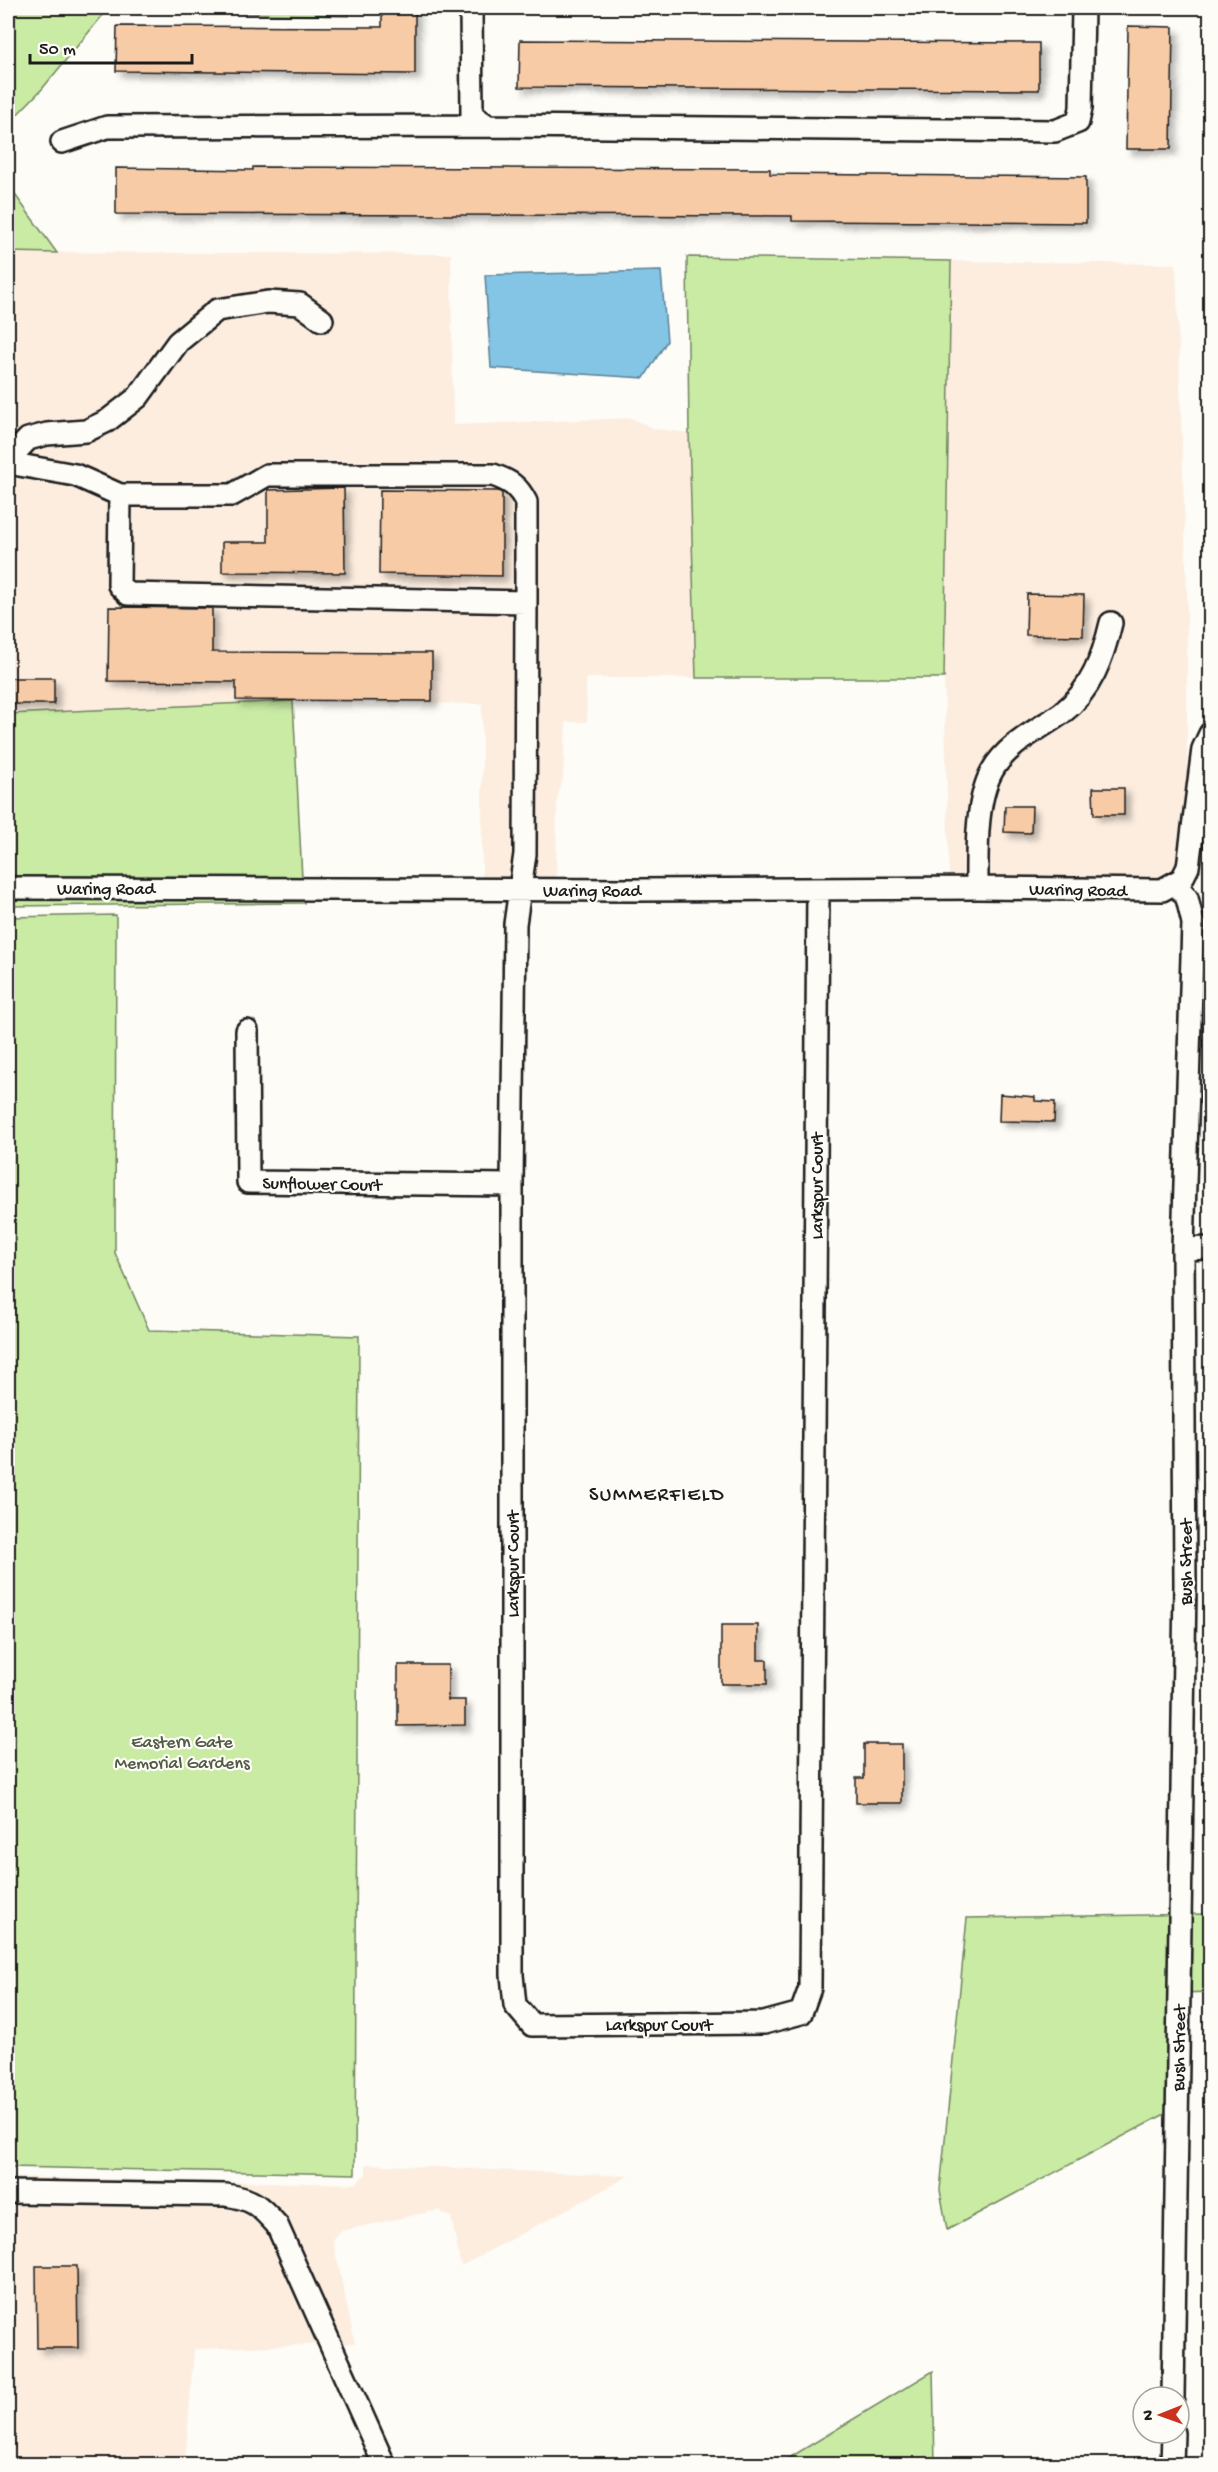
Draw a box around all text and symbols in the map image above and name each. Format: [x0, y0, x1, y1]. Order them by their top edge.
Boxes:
scale bar [30, 27, 192, 65]
text: 50 m [39, 40, 76, 61]
street label: Waring Road [57, 880, 156, 901]
street label: Waring Road [1029, 880, 1129, 903]
street label: Waring Road [543, 882, 642, 903]
street label: Larkspur Court [808, 1131, 829, 1239]
street label: Sunflower Court [262, 1174, 383, 1197]
district label: SUMMERFIELD [589, 1485, 725, 1508]
street label: Larkspur Court [504, 1509, 525, 1617]
street label: Bush Street [1177, 1517, 1198, 1606]
park label: Eastern Gate Memorial Gardens [114, 1733, 251, 1775]
street label: Bush Street [1169, 2003, 1192, 2092]
street label: Larkspur Court [606, 2016, 714, 2037]
north arrow [1131, 2385, 1191, 2445]
text: N [1140, 2409, 1159, 2421]

